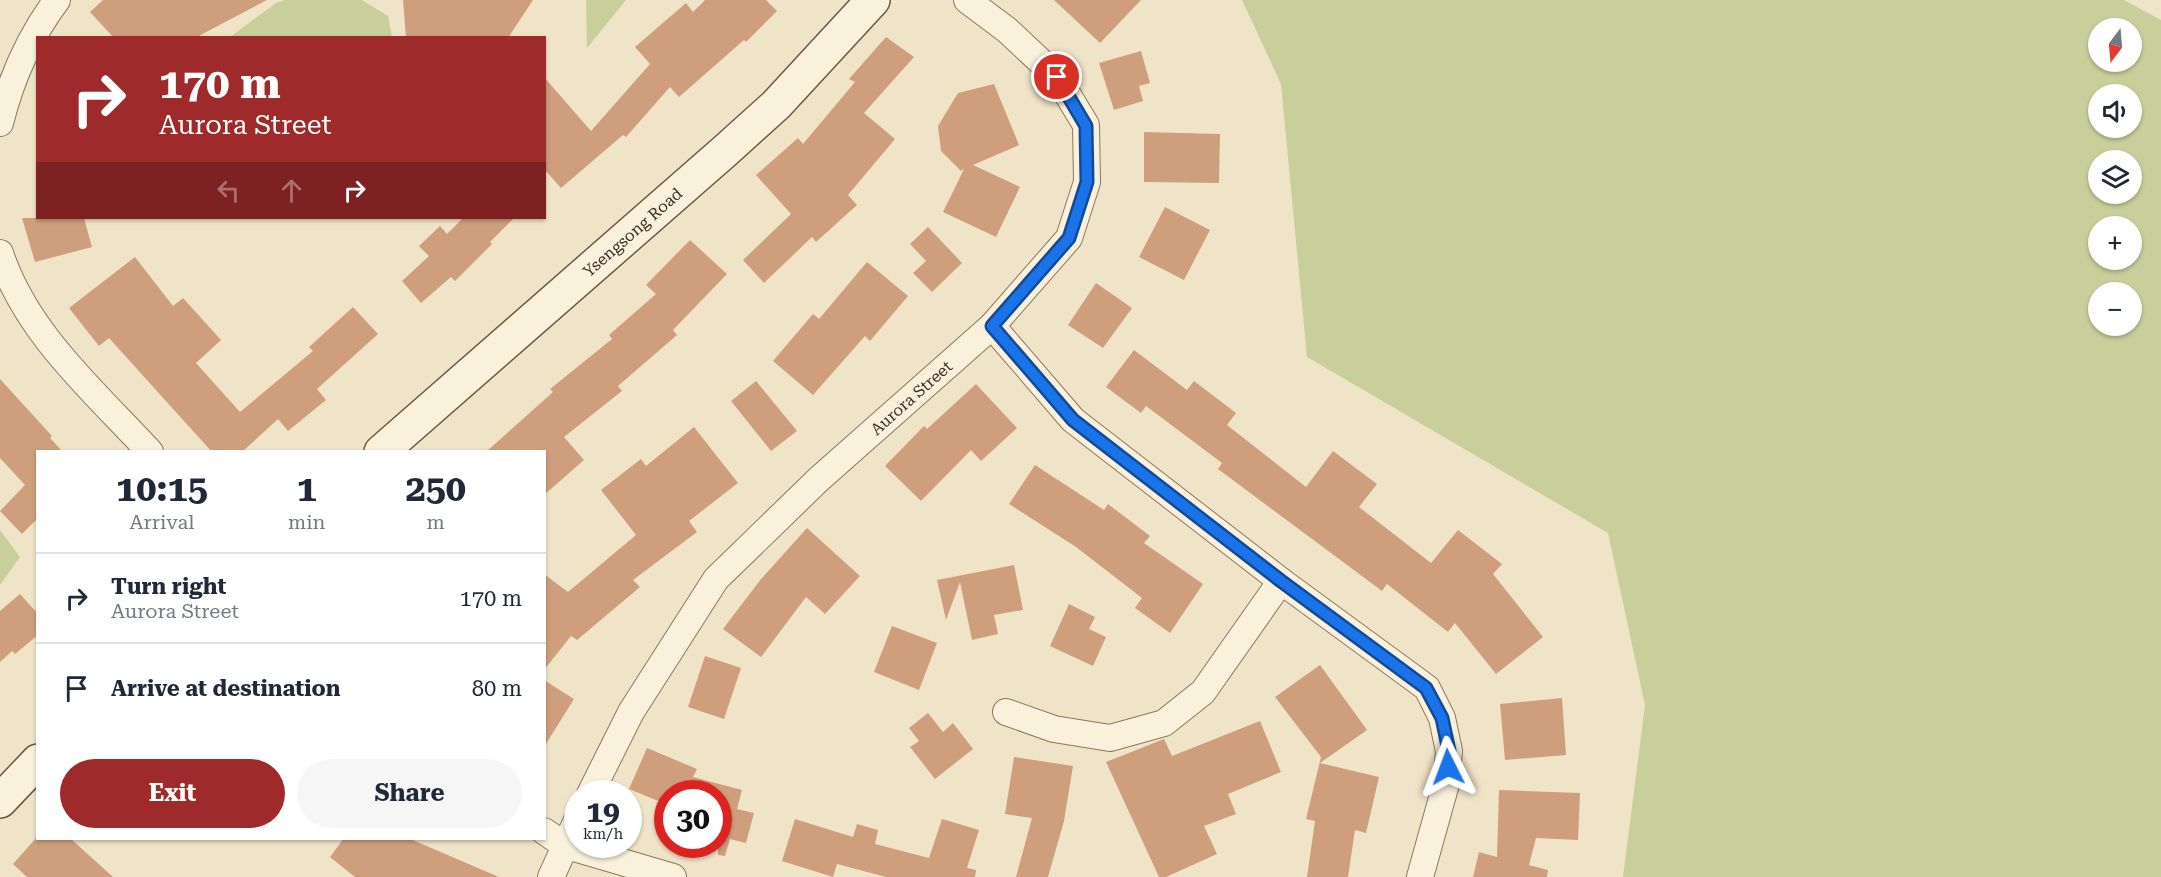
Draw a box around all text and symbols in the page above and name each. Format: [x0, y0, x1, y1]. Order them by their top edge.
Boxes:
north arrow [2088, 18, 2142, 72]
map controls [2088, 18, 2142, 336]
pin [1031, 51, 1082, 102]
text: 170 m [159, 59, 281, 108]
icon: right [60, 60, 138, 138]
icon: arrive [1040, 60, 1073, 93]
button: sound [2088, 84, 2142, 138]
text: Aurora Street [159, 109, 332, 141]
button: layers [2088, 150, 2142, 204]
icon: left [212, 174, 245, 207]
icon: ahead [275, 174, 308, 207]
icon: right [338, 174, 371, 207]
street label: Ysengsong Road [579, 184, 686, 281]
button: + [2088, 216, 2142, 270]
button: − [2088, 282, 2142, 336]
street label: Aurora Street [867, 357, 956, 439]
text: 10:15 [116, 468, 208, 510]
text: 1 [297, 468, 317, 510]
text: 250 [406, 468, 466, 510]
text: Arrival [129, 510, 194, 534]
text: min [288, 510, 325, 534]
text: m [427, 510, 445, 534]
text: Turn right [111, 574, 226, 599]
icon: right [60, 582, 93, 615]
text: 170 m [459, 586, 522, 611]
text: Aurora Street [111, 599, 239, 623]
icon: arrive [60, 672, 93, 705]
text: Arrive at destination [111, 676, 340, 701]
text: 80 m [472, 676, 522, 701]
position arrow [1416, 735, 1480, 799]
button: Exit [60, 759, 285, 828]
button: Share [297, 759, 522, 828]
speed limit sign: 30 [654, 780, 732, 858]
text: 19 [586, 794, 620, 829]
text: km/h [583, 825, 623, 843]

